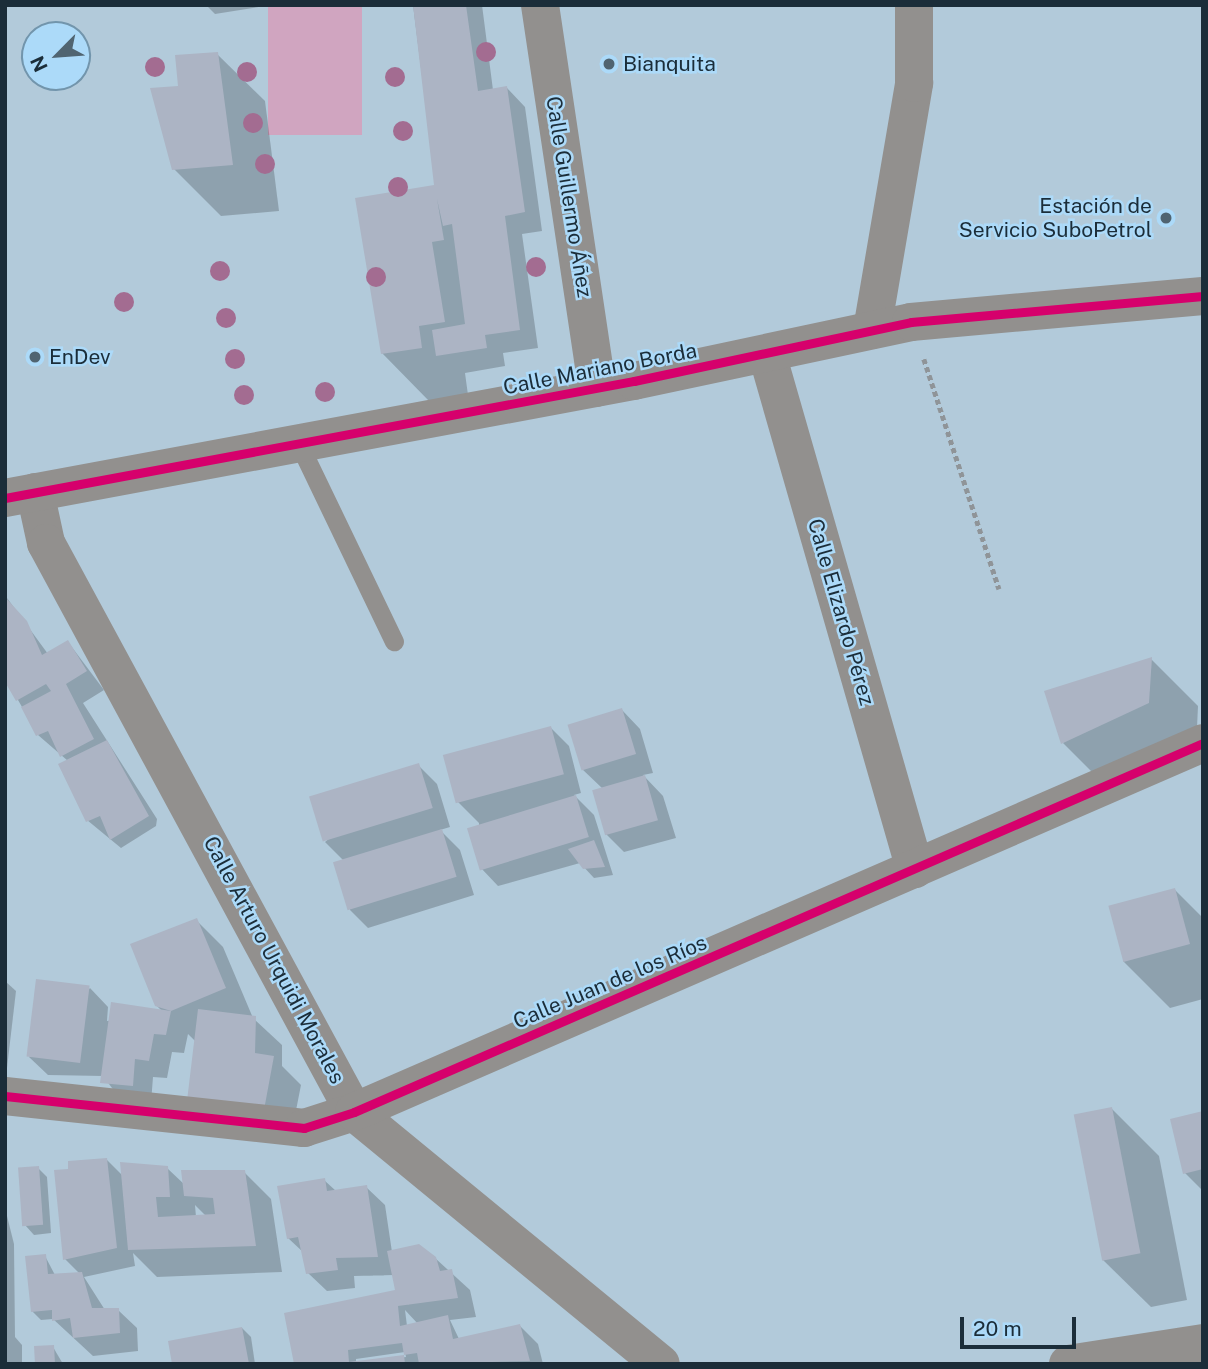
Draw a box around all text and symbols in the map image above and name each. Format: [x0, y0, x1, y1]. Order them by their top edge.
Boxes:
north arrow [21, 21, 91, 91]
place label: Bianquita [623, 51, 716, 77]
text: N [26, 53, 52, 75]
marker: Bianquita [601, 56, 617, 72]
street label: Calle Guillermo Áñez [541, 94, 597, 300]
place label: Estación de Servicio SuboPetrol [959, 193, 1152, 243]
marker: Estación de Servicio SuboPetrol [1158, 210, 1174, 226]
street label: Calle Mariano Borda [501, 338, 699, 400]
place label: EnDev [49, 344, 111, 370]
marker: EnDev [27, 349, 43, 365]
street label: Calle Elizardo Pérez [802, 516, 880, 708]
street label: Calle Arturo Urquidi Morales [198, 832, 350, 1088]
street label: Calle Juan de los Ríos [509, 930, 711, 1034]
scale bar [963, 1302, 1078, 1346]
text: 20 m [973, 1316, 1022, 1341]

